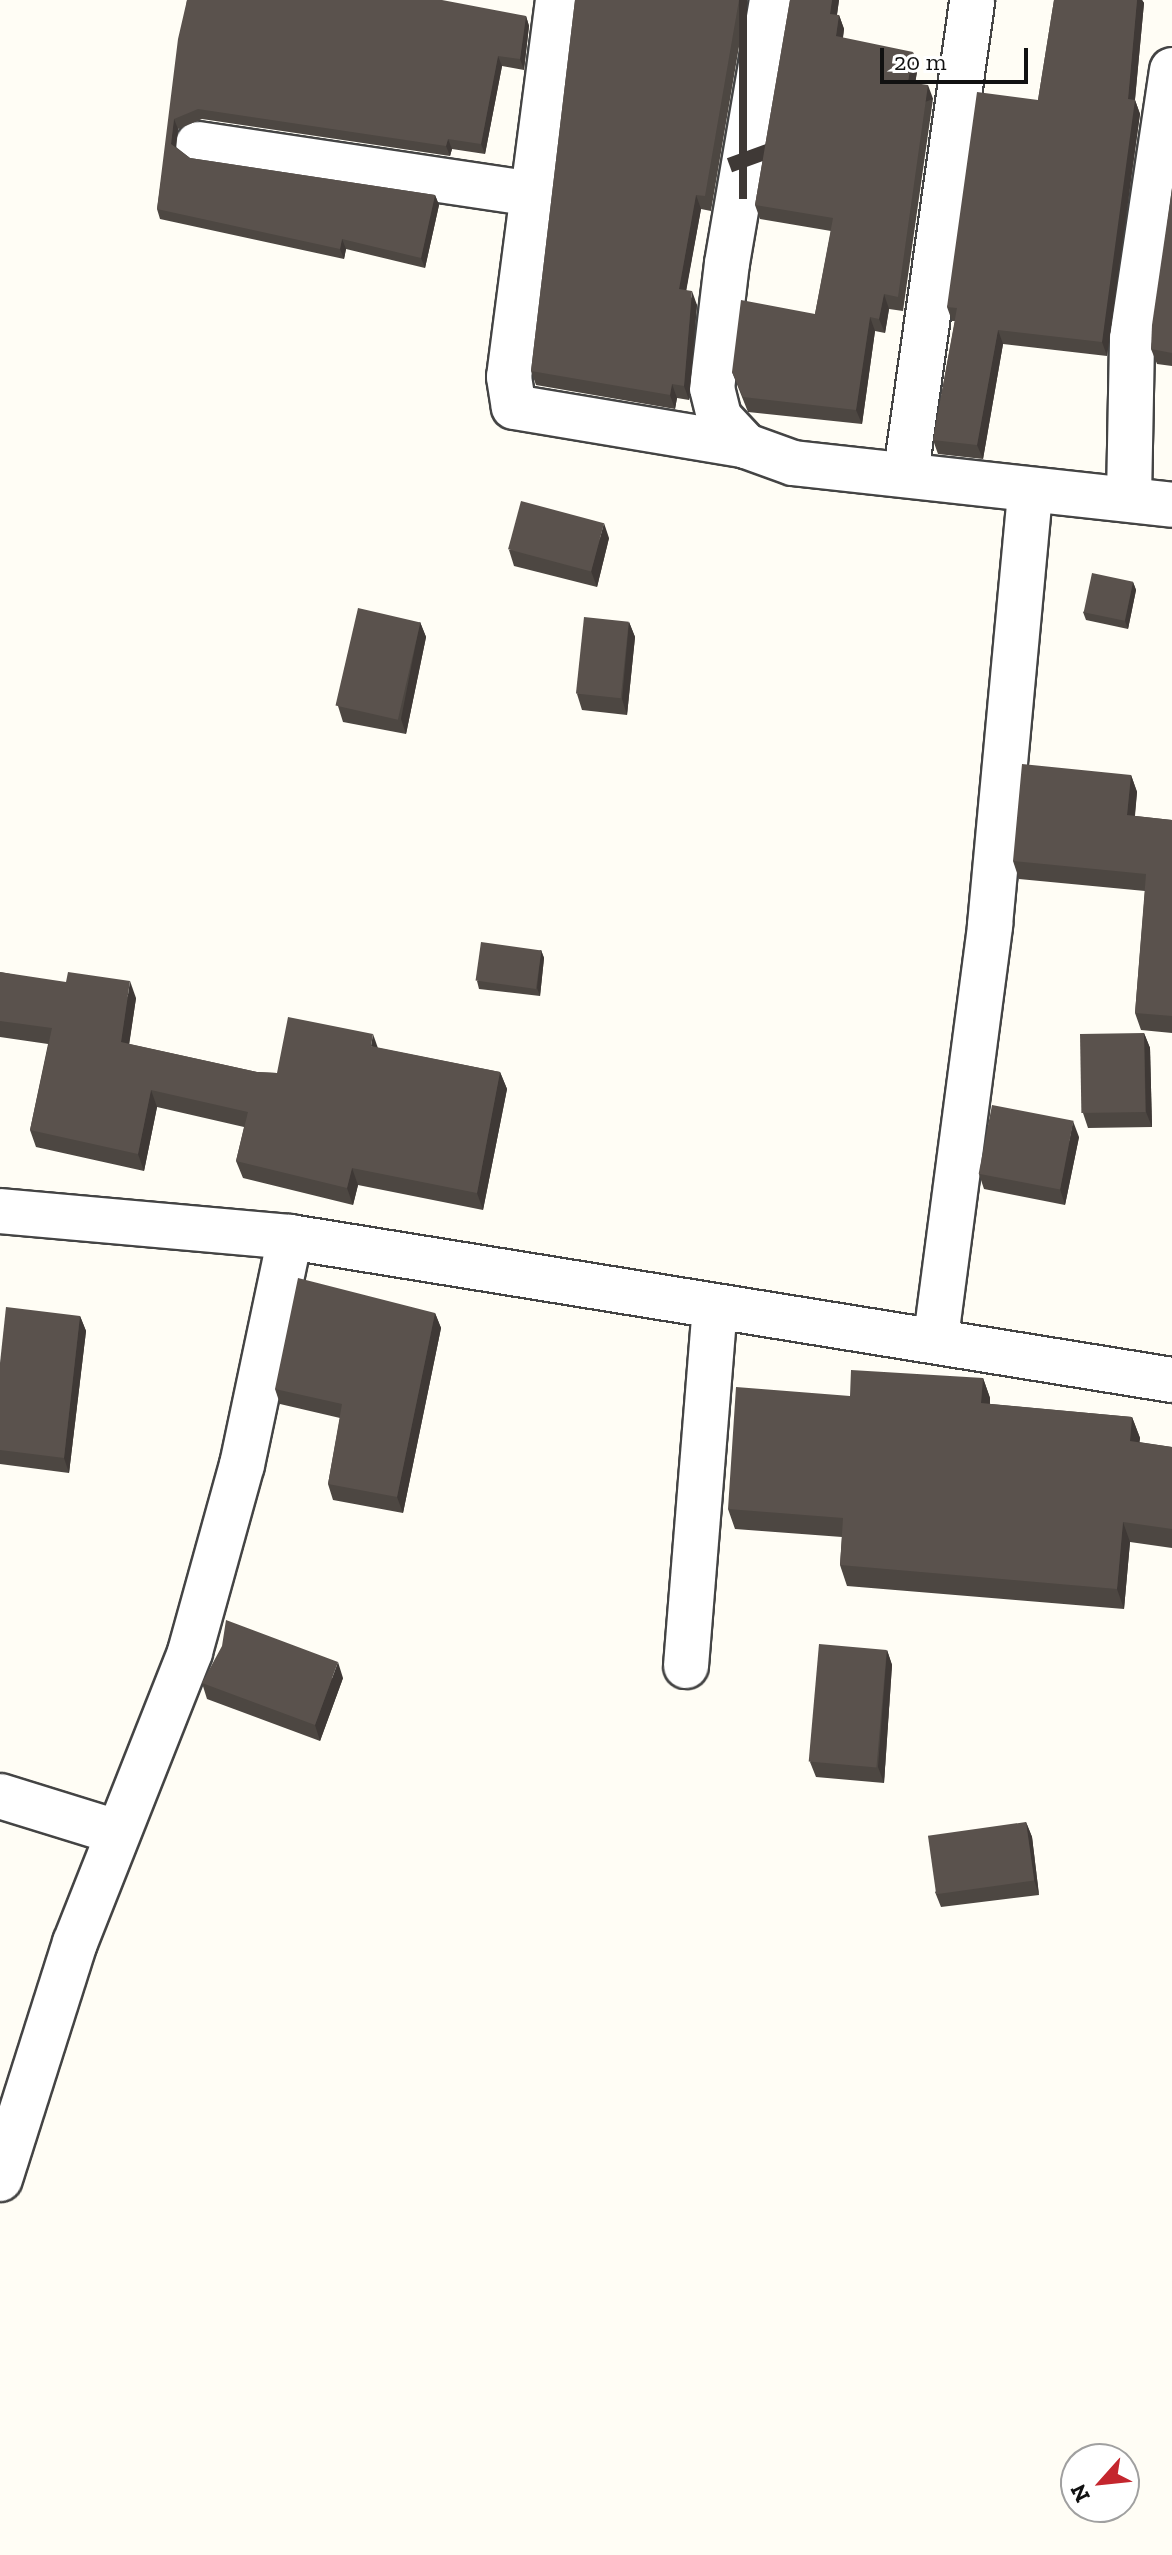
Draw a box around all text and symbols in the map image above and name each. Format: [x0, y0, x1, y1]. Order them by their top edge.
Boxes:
scale bar [884, 32, 1032, 82]
text: 20 m [894, 47, 946, 76]
north arrow [1060, 2443, 1140, 2523]
text: N [1064, 2480, 1096, 2507]

